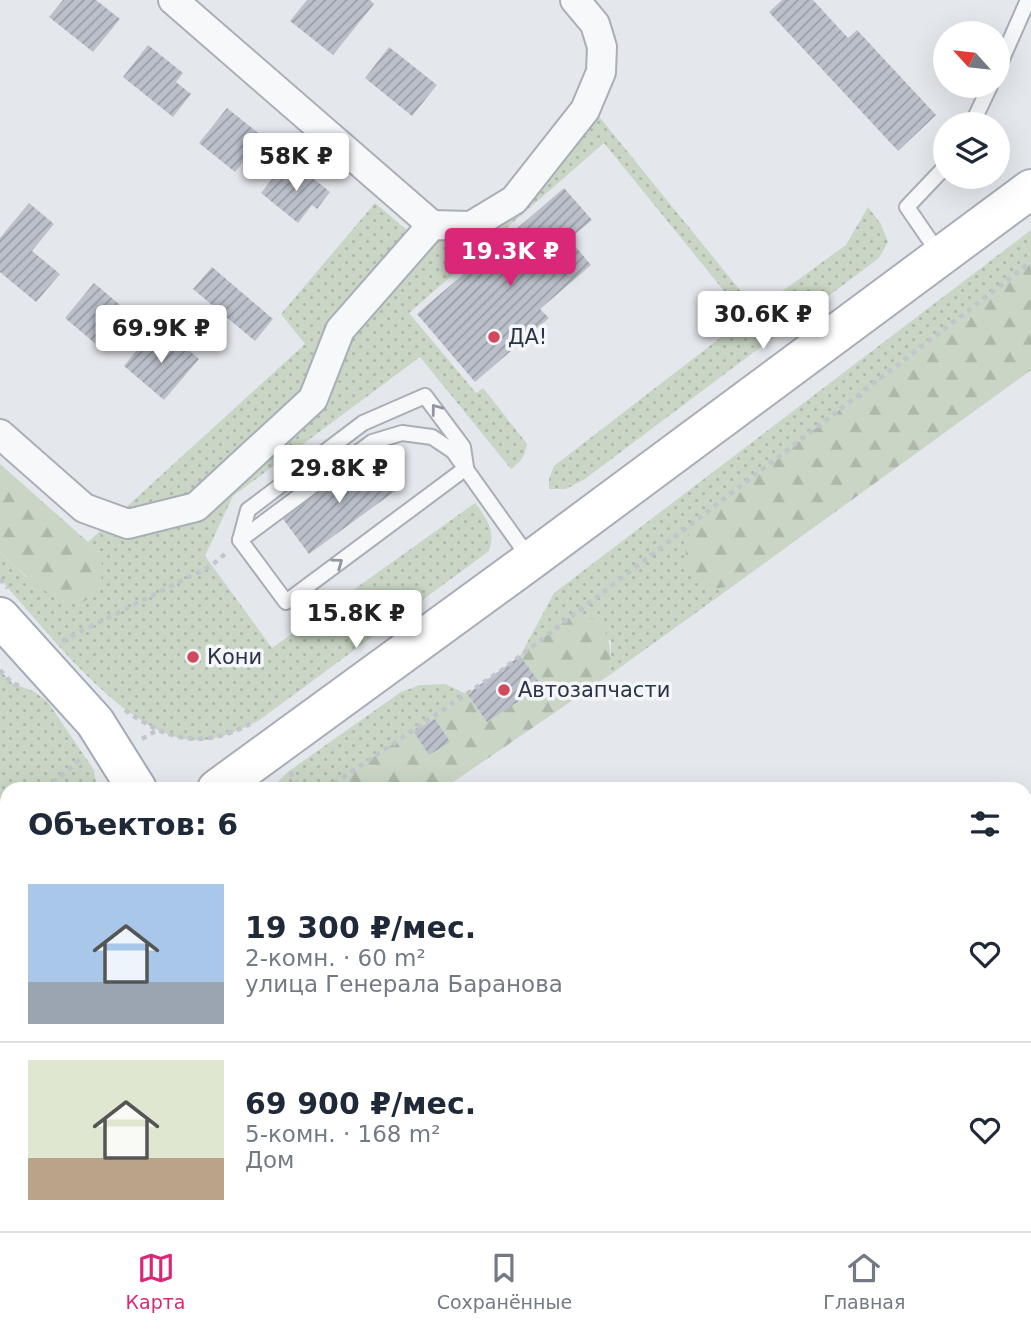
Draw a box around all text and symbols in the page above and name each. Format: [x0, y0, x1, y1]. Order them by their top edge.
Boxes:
north arrow [933, 21, 1010, 98]
map controls [933, 21, 1010, 189]
button: layers [933, 112, 1010, 189]
pin: 58K ₽ [247, 134, 345, 193]
text: 58K ₽ [259, 143, 333, 169]
pin: 19.3K ₽ [445, 229, 575, 288]
text: 19.3K ₽ [461, 238, 559, 264]
pin: 30.6K ₽ [698, 292, 828, 351]
text: 30.6K ₽ [714, 301, 812, 327]
pin: 69.9K ₽ [96, 306, 226, 365]
text: 69.9K ₽ [112, 315, 210, 341]
place label: ДА! [508, 325, 547, 349]
marker: ДА! [486, 329, 502, 345]
one-way arrow [431, 405, 444, 417]
pin: 29.8K ₽ [274, 446, 404, 505]
text: 29.8K ₽ [290, 455, 388, 481]
one-way arrow [330, 559, 343, 571]
pin: 15.8K ₽ [291, 590, 421, 650]
text: 15.8K ₽ [307, 600, 405, 626]
place label: Кони [207, 645, 262, 669]
marker: Кони [185, 649, 201, 665]
place label: Автозапчасти [518, 678, 670, 702]
marker: Автозапчасти [496, 682, 512, 698]
icon: filters [966, 805, 1004, 843]
text: Объектов: 6 [28, 807, 238, 842]
text: 19 300 ₽/мес. [245, 910, 476, 945]
icon: home [84, 912, 168, 996]
icon: heart [966, 935, 1004, 973]
text: 2-комн. · 60 m² [245, 945, 426, 971]
text: улица Генерала Баранова [245, 971, 563, 997]
text: 69 900 ₽/мес. [245, 1086, 476, 1121]
icon: home [84, 1088, 168, 1172]
icon: heart [966, 1111, 1004, 1149]
text: 5-комн. · 168 m² [245, 1121, 440, 1147]
text: Дом [245, 1147, 294, 1173]
tab: Карта [126, 1249, 185, 1313]
tab: Сохранённые [437, 1249, 572, 1313]
tab: Главная [823, 1249, 905, 1313]

